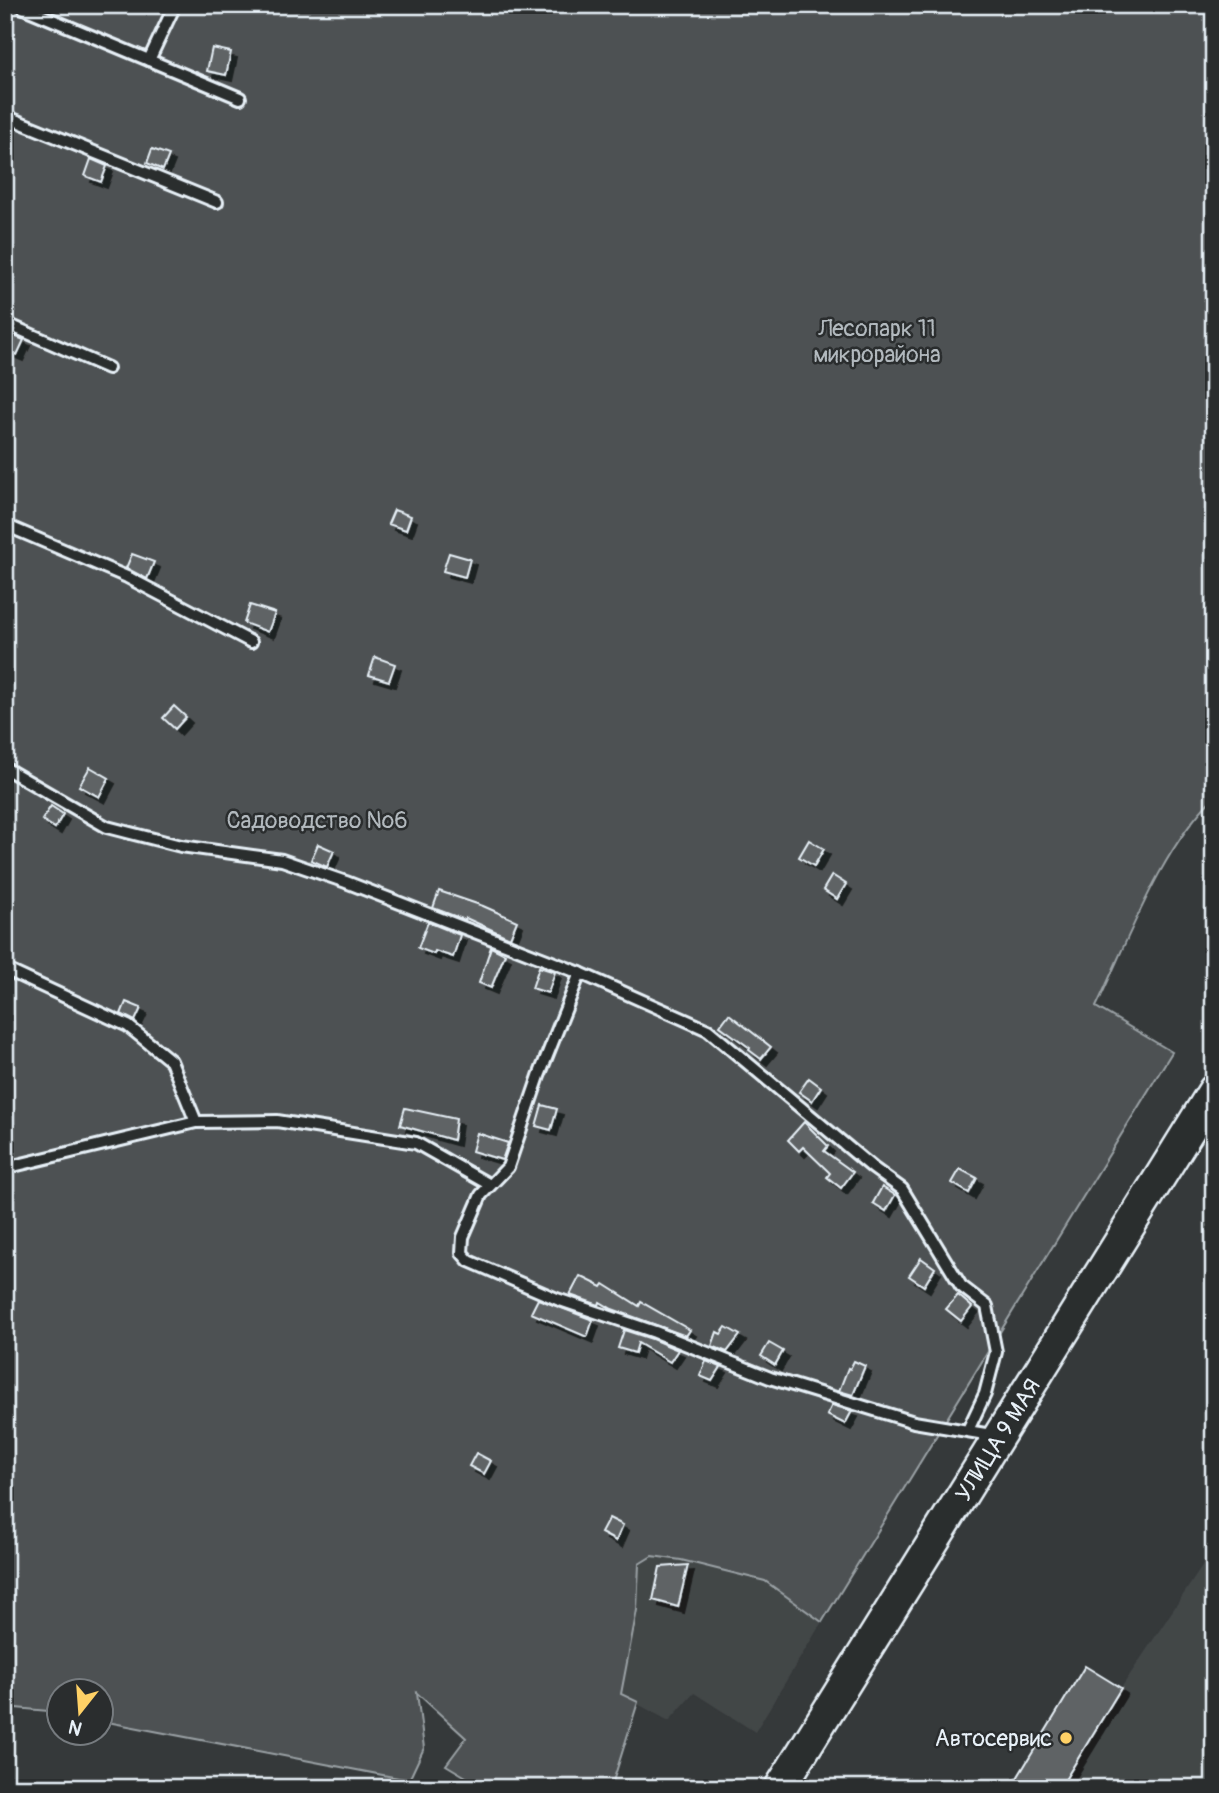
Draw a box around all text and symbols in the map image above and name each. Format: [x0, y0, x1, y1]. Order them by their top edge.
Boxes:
park label: Лесопарк 11 микрорайона [813, 314, 941, 369]
park label: Садоводство №6 [226, 806, 408, 835]
street label: УЛИЦА 9 МАЯ [949, 1373, 1047, 1507]
north arrow [46, 1678, 116, 1748]
text: N [66, 1714, 85, 1741]
place label: Автосервис [935, 1724, 1052, 1753]
marker: Автосервис [1058, 1730, 1074, 1746]

